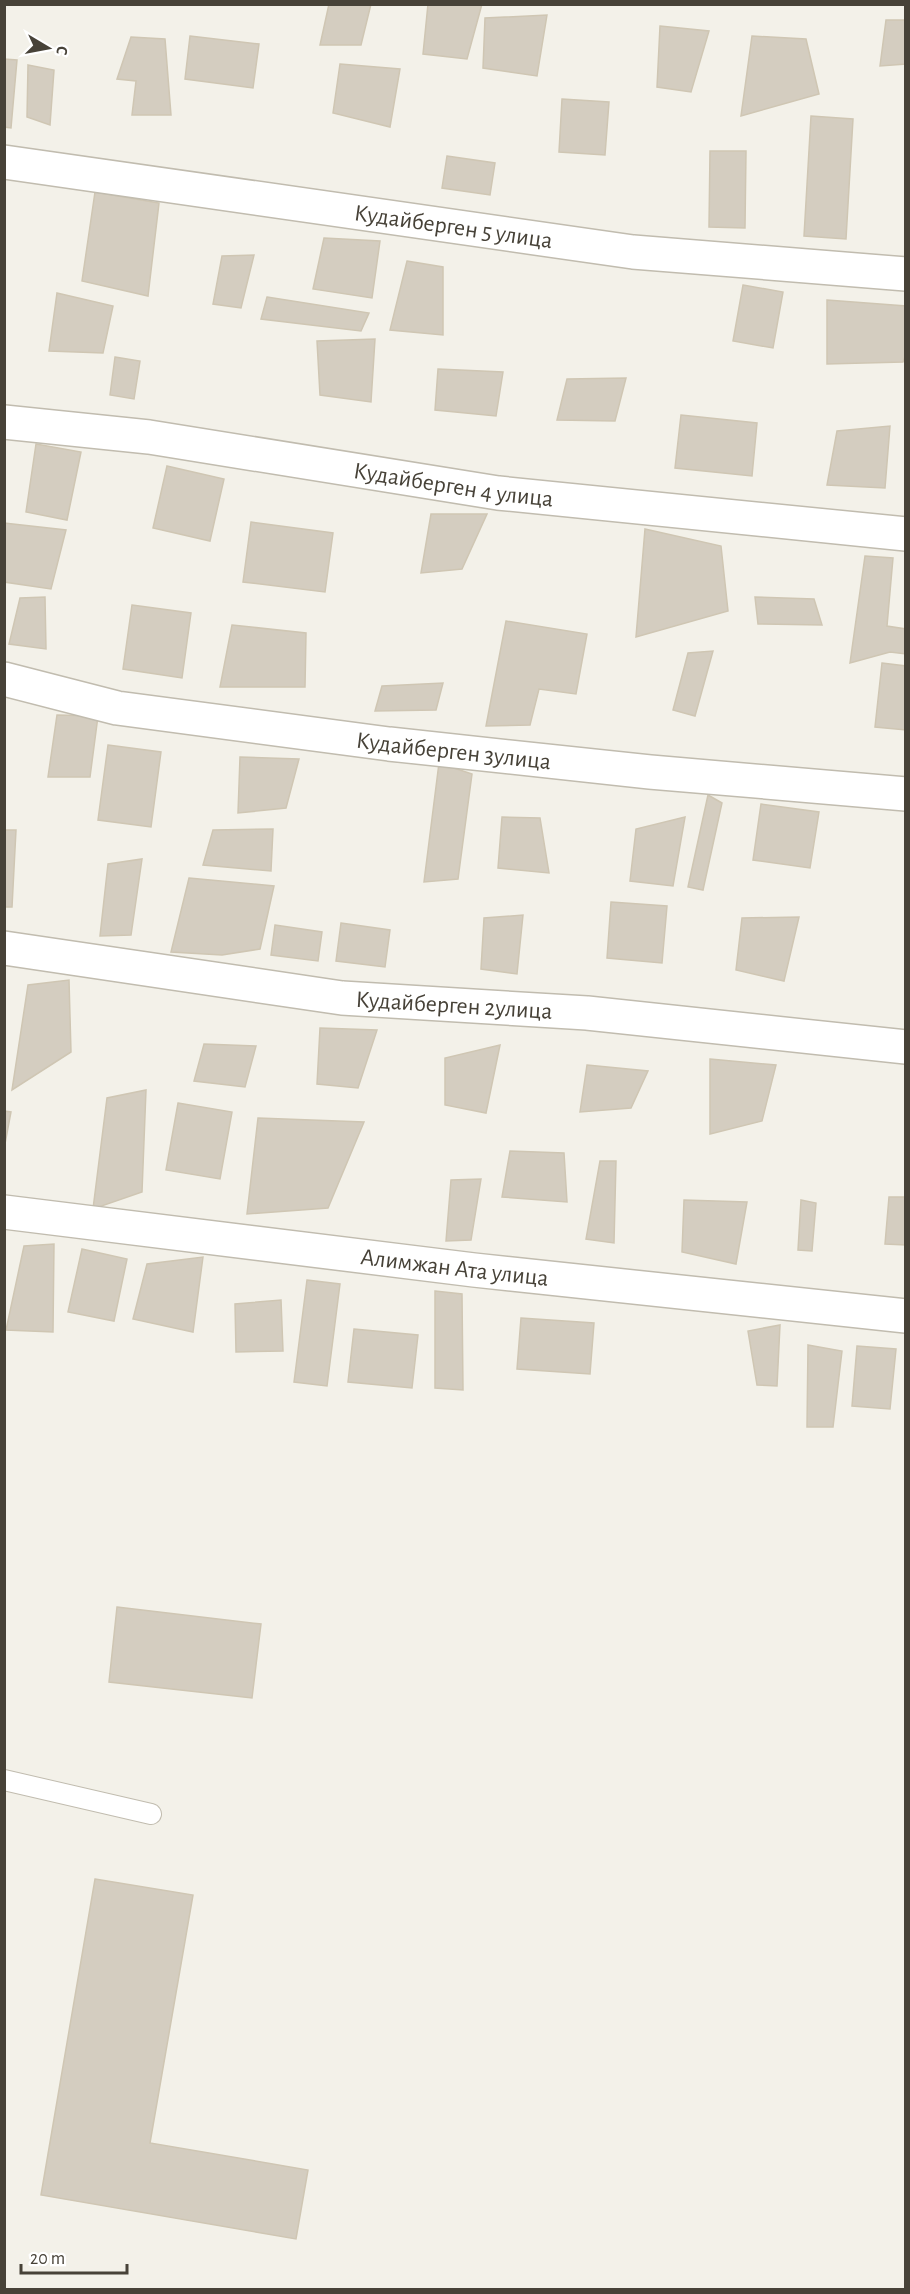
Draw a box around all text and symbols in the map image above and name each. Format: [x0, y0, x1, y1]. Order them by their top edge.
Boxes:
north arrow [18, 18, 78, 78]
text: С [53, 45, 70, 56]
street label: Кудайберген 5 улица [353, 201, 554, 253]
street label: Кудайберген 4 улица [352, 459, 554, 511]
street label: Кудайберген 3улица [355, 729, 552, 774]
street label: Кудайберген 2улица [355, 988, 553, 1024]
street label: Алимжан Ата улица [359, 1245, 550, 1291]
scale bar [21, 2237, 128, 2275]
text: 20 m [30, 2250, 65, 2268]

